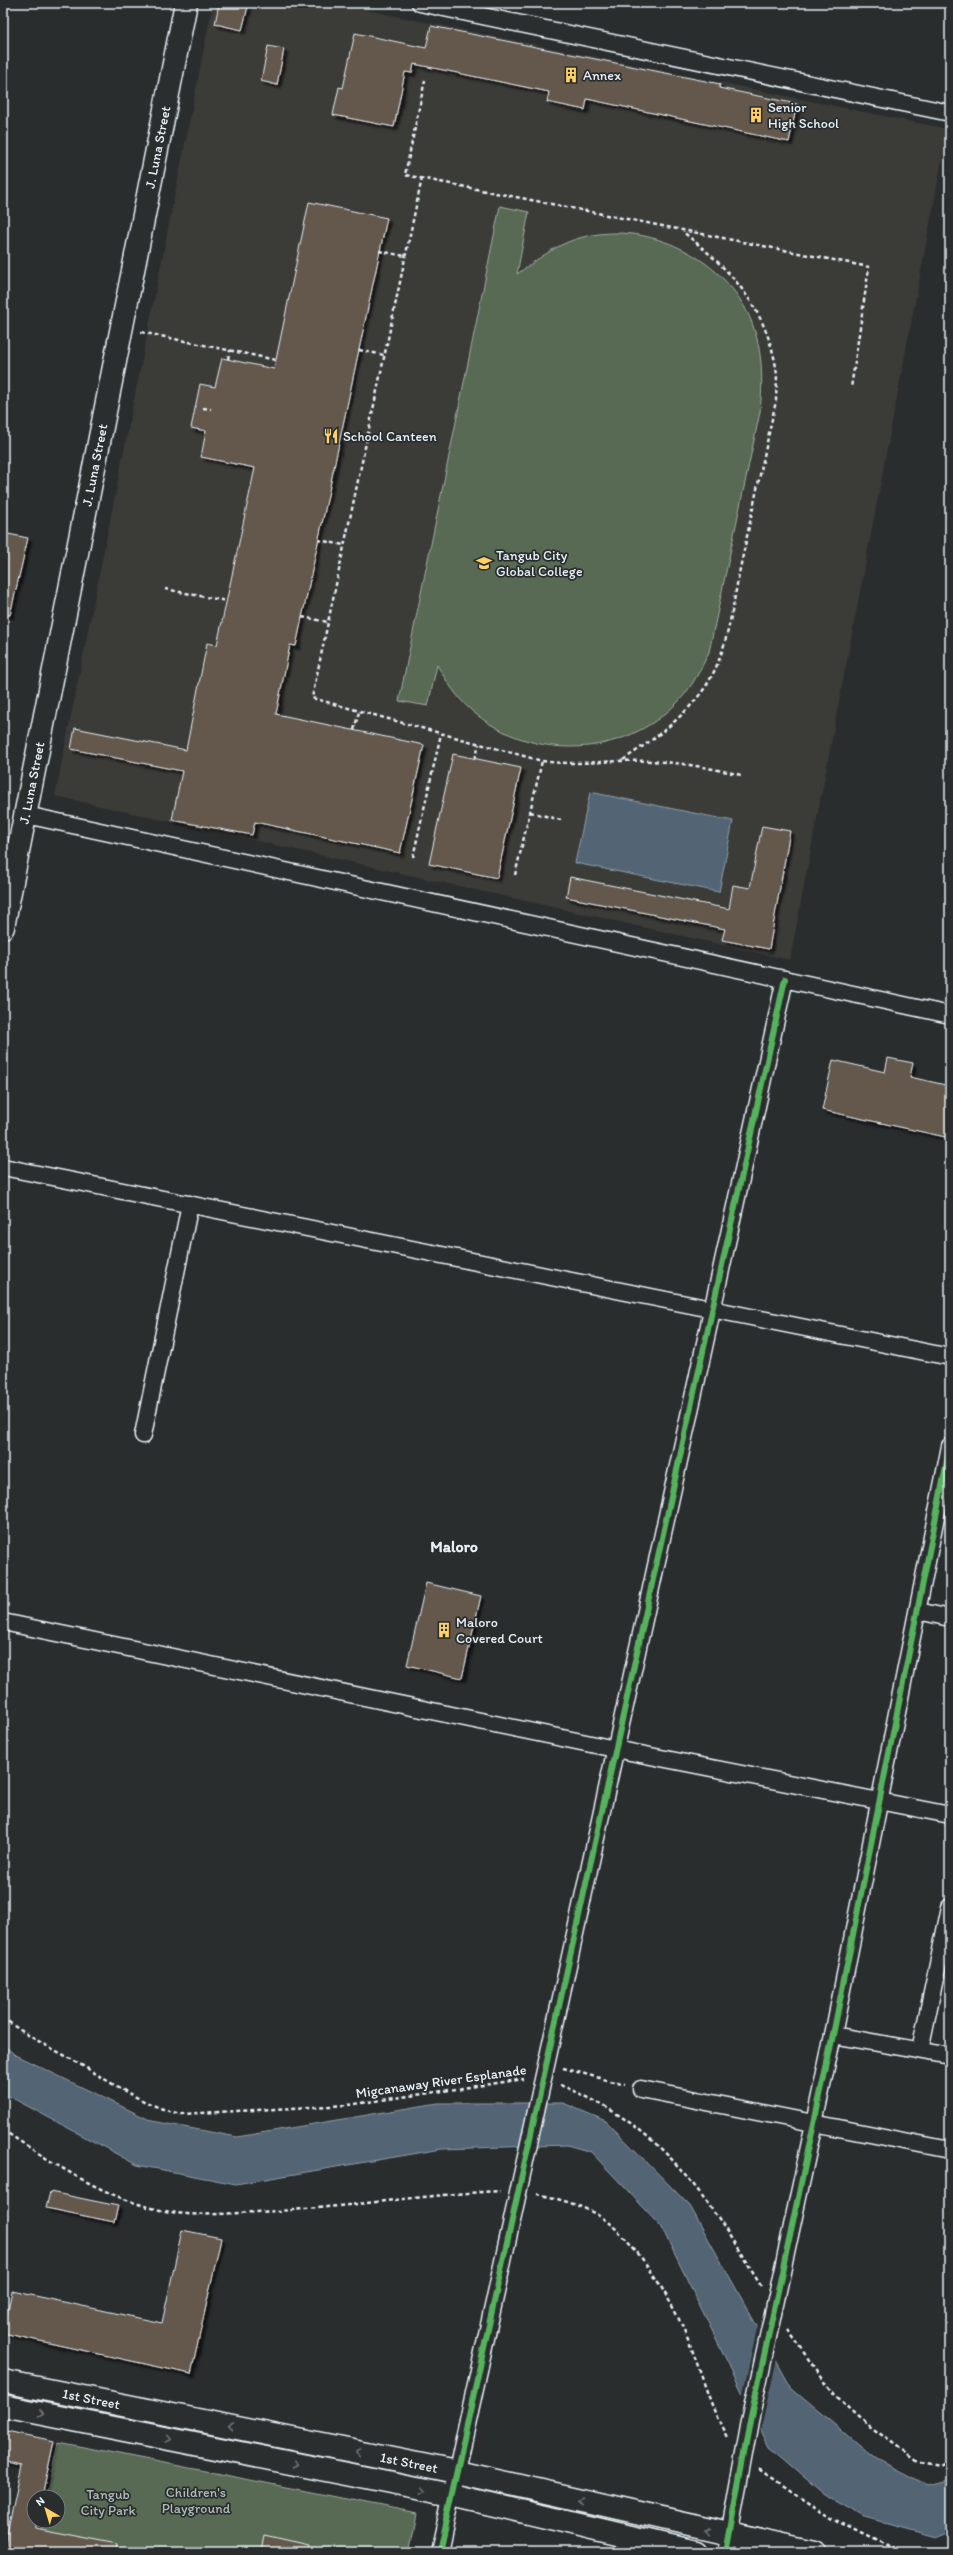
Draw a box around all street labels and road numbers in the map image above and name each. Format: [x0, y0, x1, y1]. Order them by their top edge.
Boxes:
street label: J. Luna Street [141, 105, 174, 190]
street label: J. Luna Street [79, 422, 111, 508]
street label: J. Luna Street [16, 740, 49, 826]
street label: Migcanaway River Esplanade [355, 2061, 528, 2102]
street label: 1st Street [61, 2385, 121, 2413]
street label: 1st Street [379, 2449, 439, 2477]

